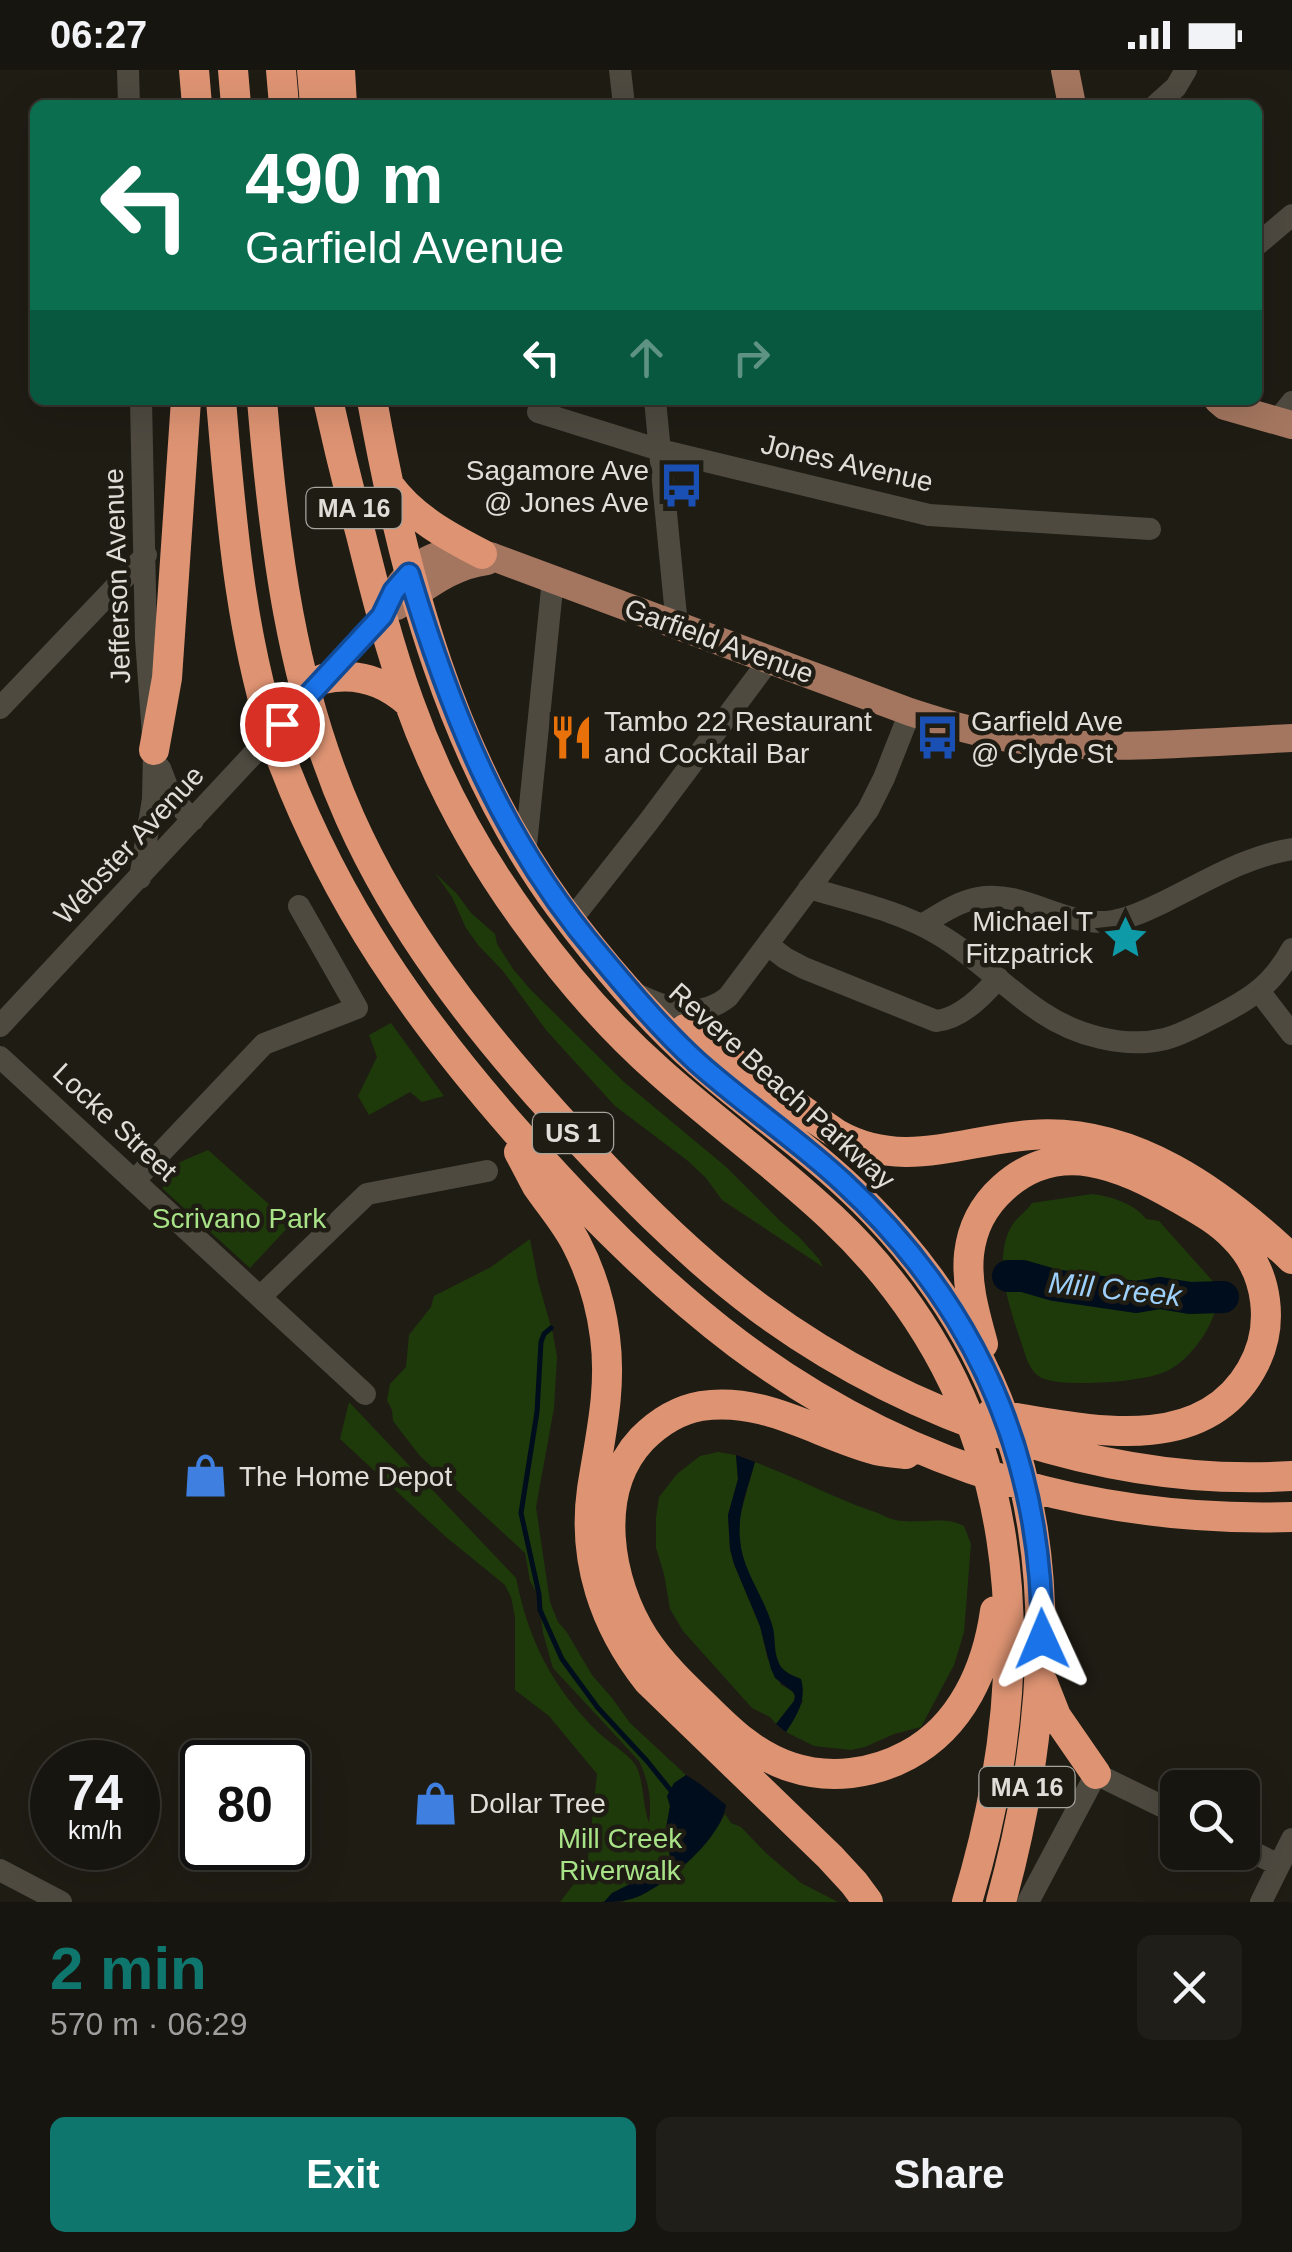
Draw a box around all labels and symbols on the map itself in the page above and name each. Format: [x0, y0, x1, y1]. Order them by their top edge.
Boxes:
street label: Jones Avenue [758, 428, 936, 498]
place label: Sagamore Ave @ Jones Ave [466, 455, 649, 518]
bus stop icon: Sagamore Ave @ Jones Ave [658, 462, 706, 510]
street label: Jefferson Avenue [98, 468, 136, 684]
road number: MA 16 [306, 488, 402, 528]
street label: Garfield Avenue [620, 592, 818, 690]
pin [240, 682, 325, 767]
place label: Tambo 22 Restaurant and Cocktail Bar [604, 706, 872, 769]
place label: Garfield Ave @ Clyde St [971, 706, 1123, 769]
restaurant icon: Tambo 22 Restaurant and Cocktail Bar [547, 713, 595, 761]
bus stop icon: Garfield Ave @ Clyde St [914, 713, 962, 761]
street label: Webster Avenue [48, 760, 210, 930]
place label: Michael T Fitzpatrick [965, 906, 1094, 969]
place icon: Michael T Fitzpatrick [1102, 913, 1150, 961]
street label: Revere Beach Parkway [663, 977, 901, 1195]
street label: Locke Street [47, 1057, 183, 1187]
road number: US 1 [533, 1113, 613, 1153]
park label: Scrivano Park [152, 1203, 327, 1234]
water label: Mill Creek [1047, 1266, 1185, 1313]
shop icon: The Home Depot [182, 1452, 230, 1500]
place label: The Home Depot [239, 1461, 452, 1492]
position arrow [990, 1587, 1094, 1691]
speed limit sign: 80 [180, 1740, 310, 1870]
road number: MA 16 [980, 1767, 1074, 1807]
shop icon: Dollar Tree [412, 1779, 460, 1827]
place label: Dollar Tree [469, 1788, 606, 1819]
park label: Mill Creek Riverwalk [558, 1823, 683, 1886]

